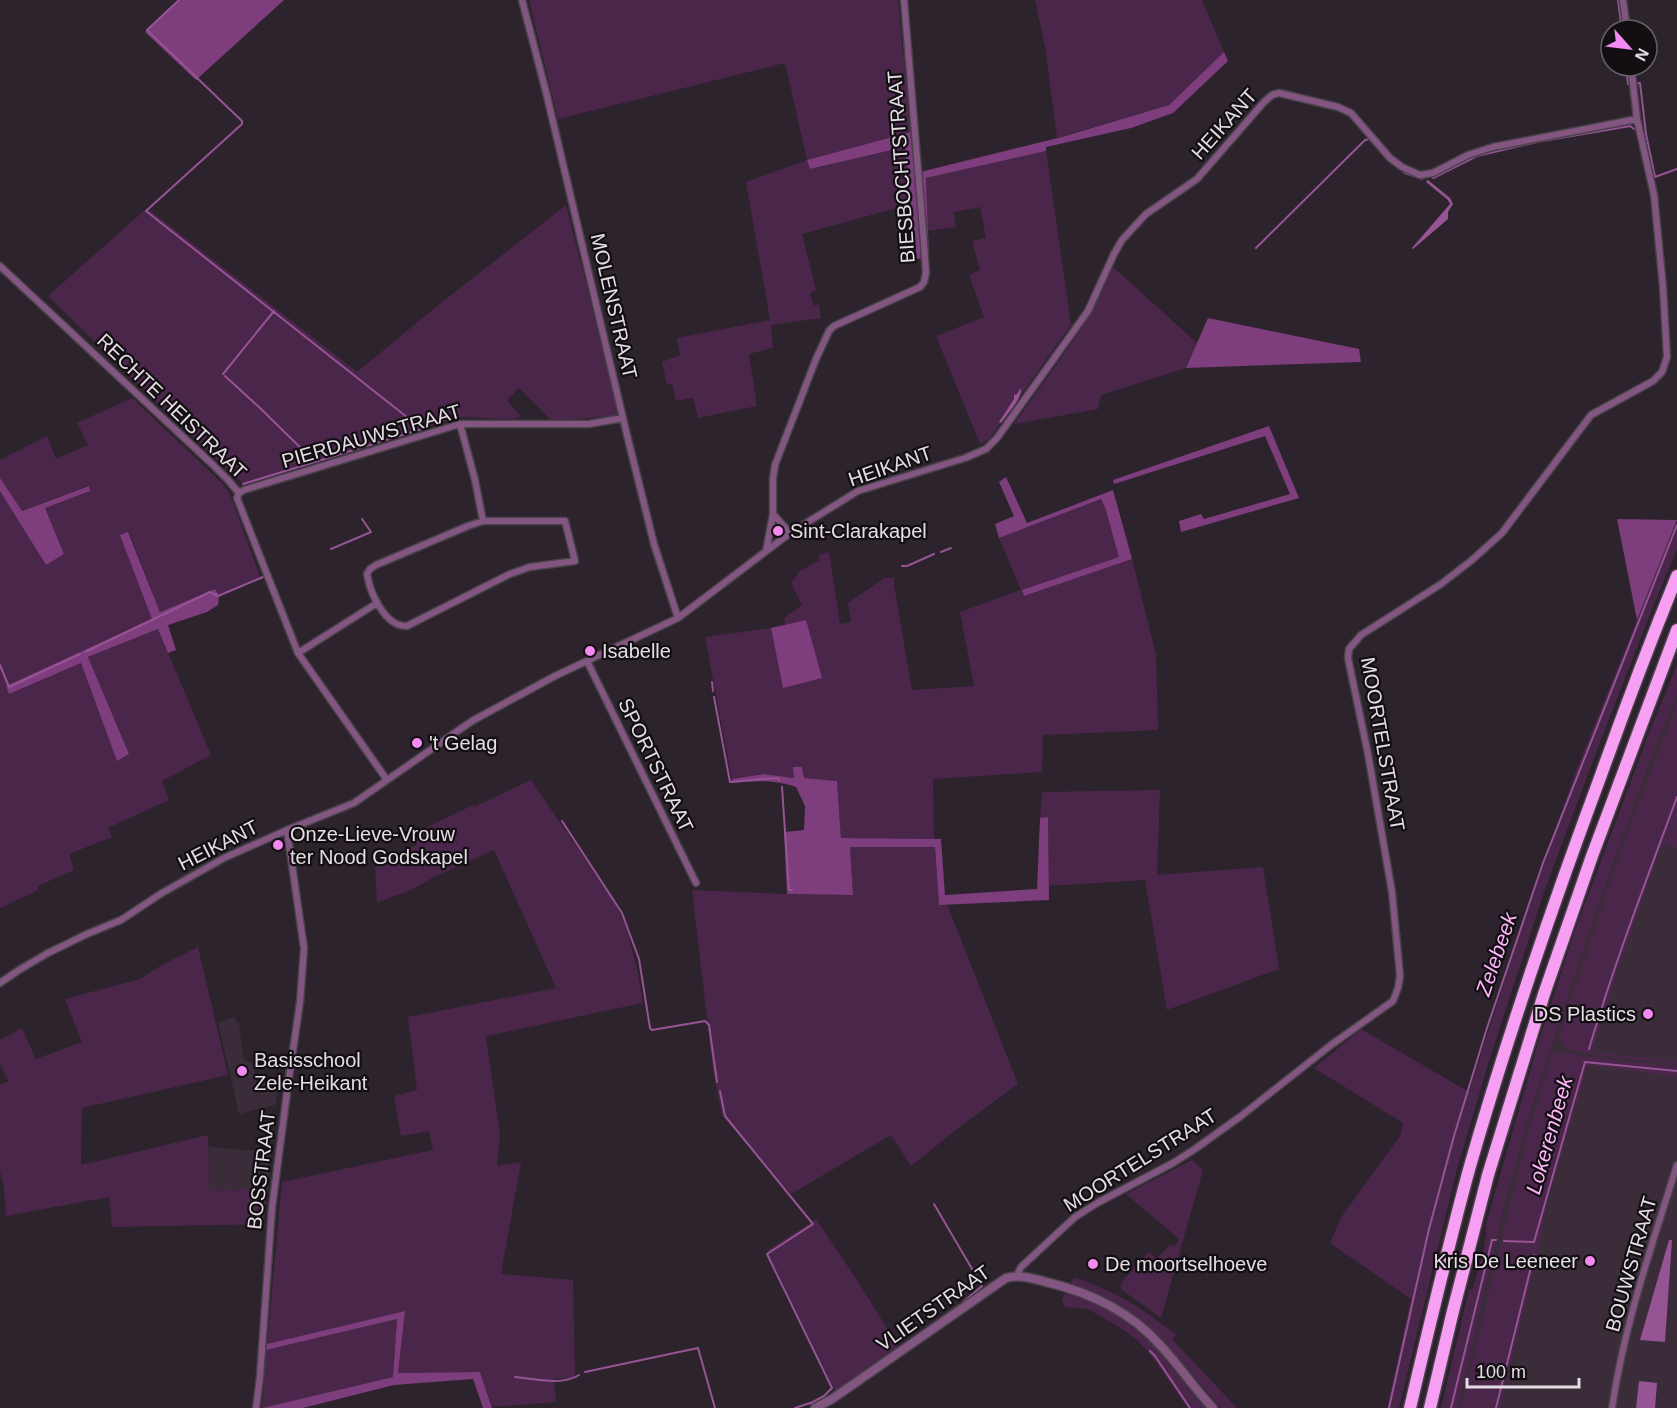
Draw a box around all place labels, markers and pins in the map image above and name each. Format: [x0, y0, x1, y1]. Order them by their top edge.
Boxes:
place label: Sint-Clarakapel [790, 520, 927, 542]
marker: Sint-Clarakapel [771, 524, 785, 538]
place label: Isabelle [602, 640, 671, 662]
marker: Isabelle [583, 644, 597, 658]
place label: 't Gelag [429, 732, 497, 754]
marker: 't Gelag [410, 736, 424, 750]
place label: Onze-Lieve-Vrouw ter Nood Godskapel [290, 823, 468, 868]
marker: Onze-Lieve-Vrouw ter Nood Godskapel [271, 838, 285, 852]
place label: DS Plastics [1534, 1003, 1636, 1025]
marker: DS Plastics [1641, 1007, 1655, 1021]
place label: Basisschool Zele-Heikant [254, 1049, 368, 1094]
marker: Basisschool Zele-Heikant [235, 1064, 249, 1078]
place label: Kris De Leeneer [1433, 1250, 1578, 1272]
place label: De moortselhoeve [1105, 1253, 1267, 1275]
marker: Kris De Leeneer [1583, 1254, 1597, 1268]
marker: De moortselhoeve [1086, 1257, 1100, 1271]

